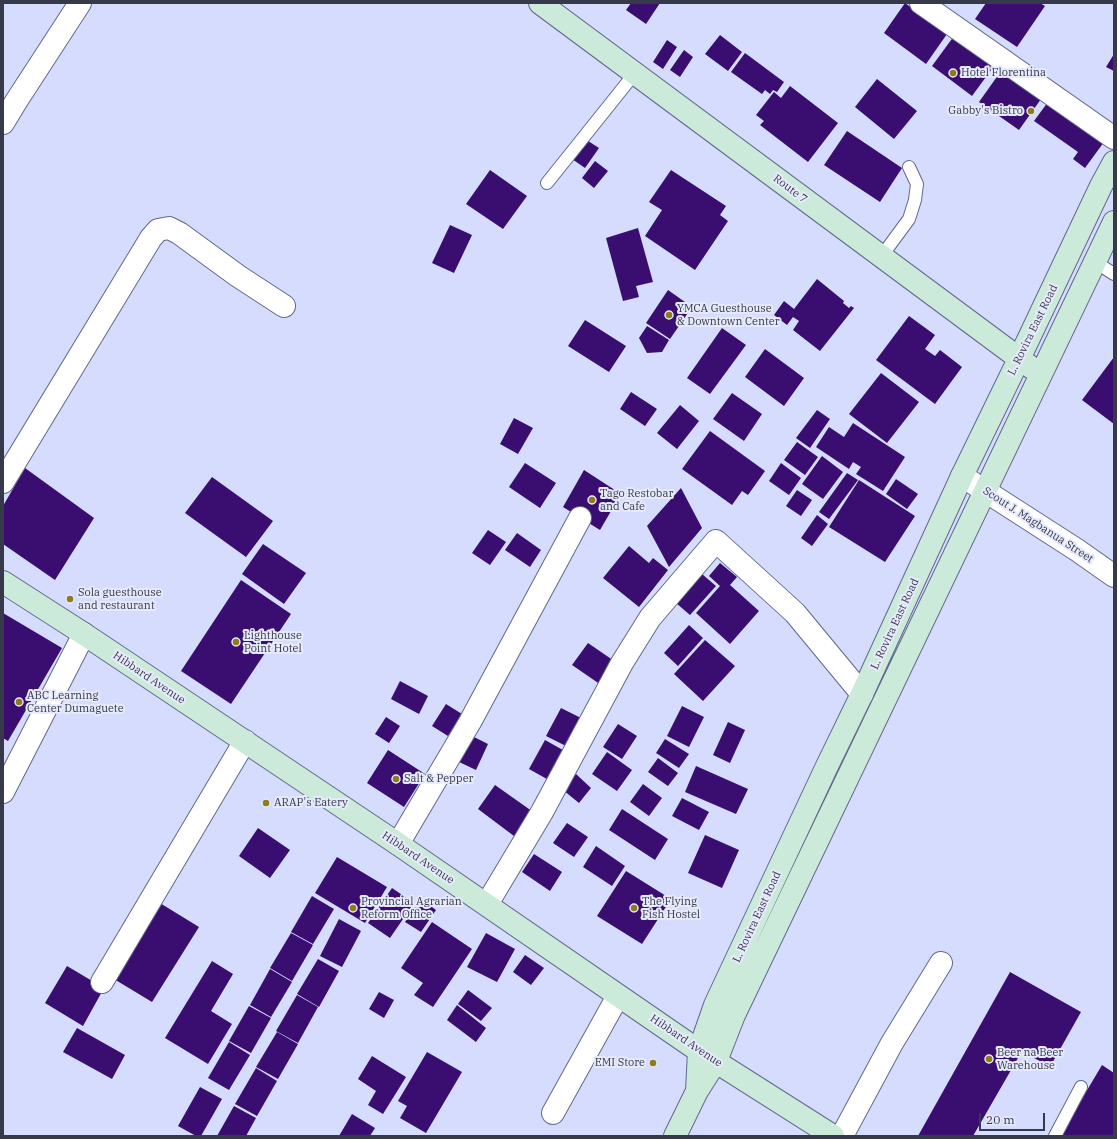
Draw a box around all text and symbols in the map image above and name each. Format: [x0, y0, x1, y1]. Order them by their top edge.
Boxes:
place label: Hotel Florentina [961, 66, 1046, 80]
marker: Hotel Florentina [948, 68, 958, 78]
place label: Gabby's Bistro [948, 104, 1023, 118]
marker: Gabby's Bistro [1026, 106, 1036, 116]
street label: Route 7 [770, 172, 810, 206]
street label: L. Rovira East Road [1005, 283, 1061, 377]
place label: YMCA Guesthouse & Downtown Center [677, 302, 780, 328]
marker: YMCA Guesthouse & Downtown Center [664, 310, 674, 320]
street label: Scout J. Magbanua Street [980, 484, 1096, 566]
place label: Tago Restobar and Cafe [600, 487, 673, 513]
marker: Tago Restobar and Cafe [587, 495, 597, 505]
street label: L. Rovira East Road [868, 576, 922, 672]
place label: Sola guesthouse and restaurant [78, 586, 162, 612]
marker: Sola guesthouse and restaurant [65, 594, 75, 604]
place label: Lighthouse Point Hotel [244, 629, 302, 655]
marker: Lighthouse Point Hotel [231, 637, 241, 647]
street label: Hibbard Avenue [110, 649, 188, 707]
place label: ABC Learning Center Dumaguete [27, 689, 124, 715]
marker: ABC Learning Center Dumaguete [14, 697, 24, 707]
place label: Salt & Pepper [404, 772, 473, 786]
marker: Salt & Pepper [391, 774, 401, 784]
place label: ARAP's Eatery [274, 796, 348, 810]
marker: ARAP's Eatery [261, 798, 271, 808]
street label: Hibbard Avenue [379, 829, 457, 887]
street label: L. Rovira East Road [730, 869, 784, 965]
place label: Provincial Agrarian Reform Office [361, 895, 462, 921]
place label: The Flying Fish Hostel [642, 895, 700, 921]
marker: Provincial Agrarian Reform Office [348, 903, 358, 913]
marker: The Flying Fish Hostel [629, 903, 639, 913]
street label: Hibbard Avenue [647, 1012, 725, 1070]
place label: Beer na Beer Warehouse [997, 1046, 1063, 1072]
marker: Beer na Beer Warehouse [984, 1054, 994, 1064]
place label: EMI Store [595, 1056, 645, 1070]
marker: EMI Store [648, 1058, 658, 1068]
scale bar [981, 1105, 1047, 1131]
text: 20 m [986, 1112, 1015, 1127]

